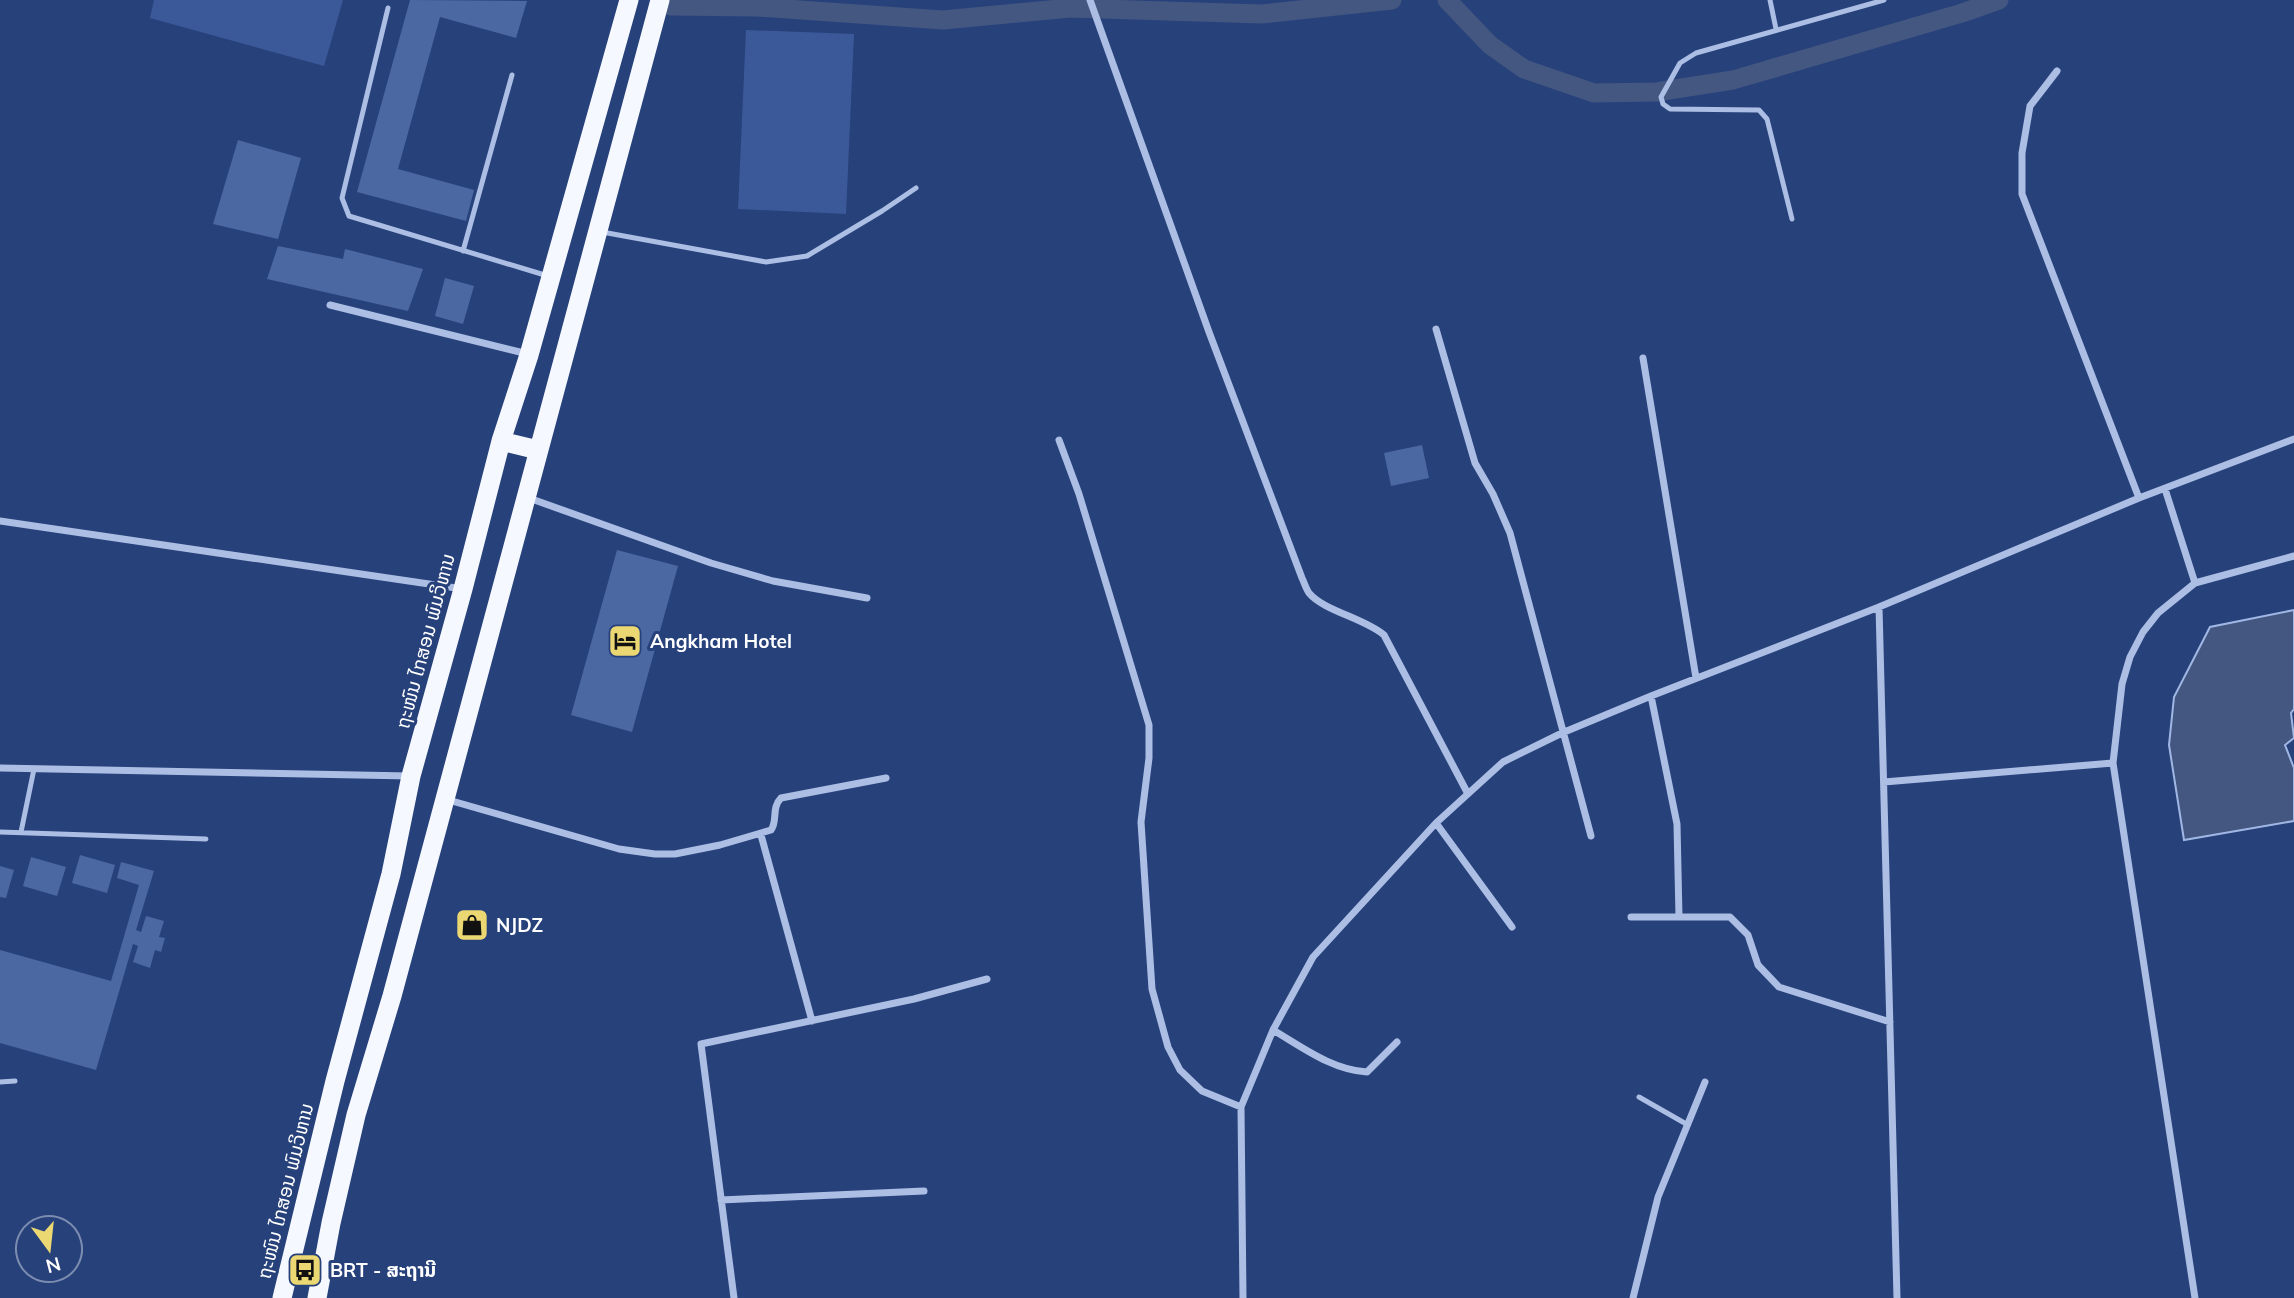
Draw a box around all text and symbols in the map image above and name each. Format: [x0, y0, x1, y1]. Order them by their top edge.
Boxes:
street label: ຖະໜົນ ໄກສອນ ພົມວິຫານ [390, 551, 460, 731]
hotel icon: Angkham Hotel [606, 622, 644, 660]
place label: Angkham Hotel [650, 629, 792, 653]
shop icon: NJDZ [453, 906, 491, 944]
place label: NJDZ [496, 913, 543, 937]
street label: ຖະໜົນ ໄກສອນ ພົມວິຫານ [252, 1101, 318, 1281]
north arrow [14, 1214, 84, 1284]
bus stop icon: BRT - ສະຖານີ [286, 1251, 324, 1289]
text: N [43, 1252, 63, 1279]
place label: BRT - ສະຖານີ [330, 1258, 436, 1282]

